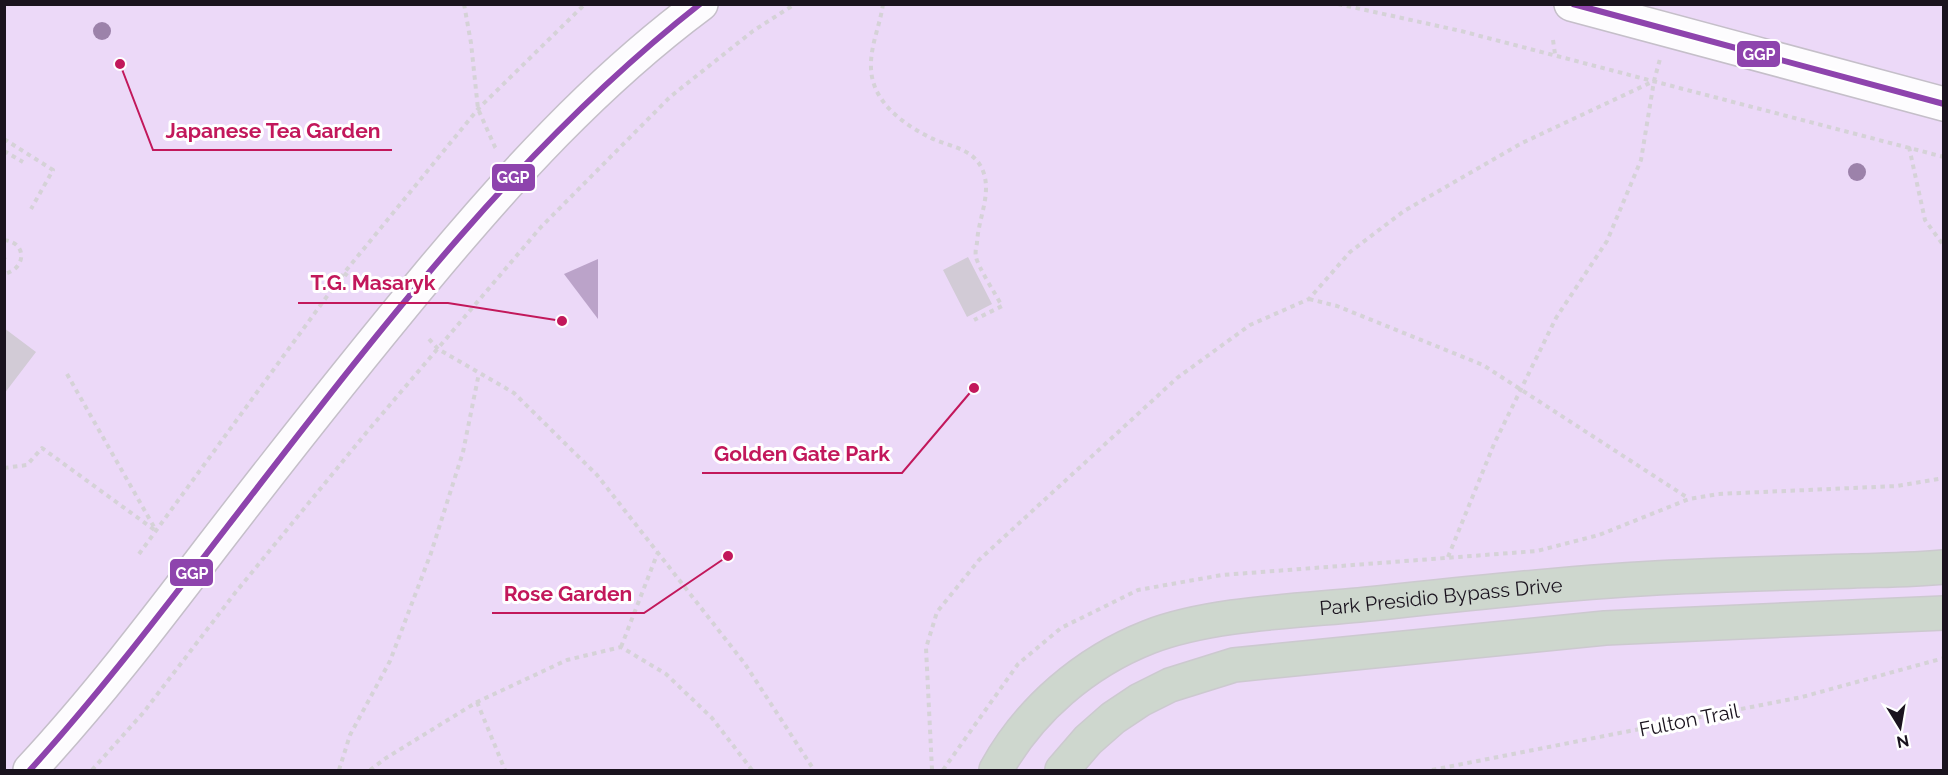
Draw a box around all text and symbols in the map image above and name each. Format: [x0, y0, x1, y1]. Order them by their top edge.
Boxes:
line badge: GGP [1736, 40, 1781, 68]
text: GGP [1742, 45, 1776, 64]
callout: Japanese Tea Garden [153, 111, 392, 150]
text: Japanese Tea Garden [166, 118, 380, 143]
line badge: GGP [491, 163, 536, 192]
text: GGP [496, 168, 530, 187]
callout: T.G. Masaryk [298, 264, 448, 303]
text: T.G. Masaryk [310, 270, 436, 295]
callout: Golden Gate Park [702, 434, 902, 473]
text: Golden Gate Park [714, 441, 890, 466]
line badge: GGP [169, 558, 214, 587]
text: GGP [175, 564, 209, 583]
street label: Park Presidio Bypass Drive [1318, 573, 1564, 620]
callout: Rose Garden [492, 574, 644, 613]
text: Rose Garden [504, 581, 632, 606]
north arrow [1870, 697, 1930, 757]
street label: Fulton Trail [1637, 698, 1741, 741]
text: N [1895, 731, 1911, 752]

